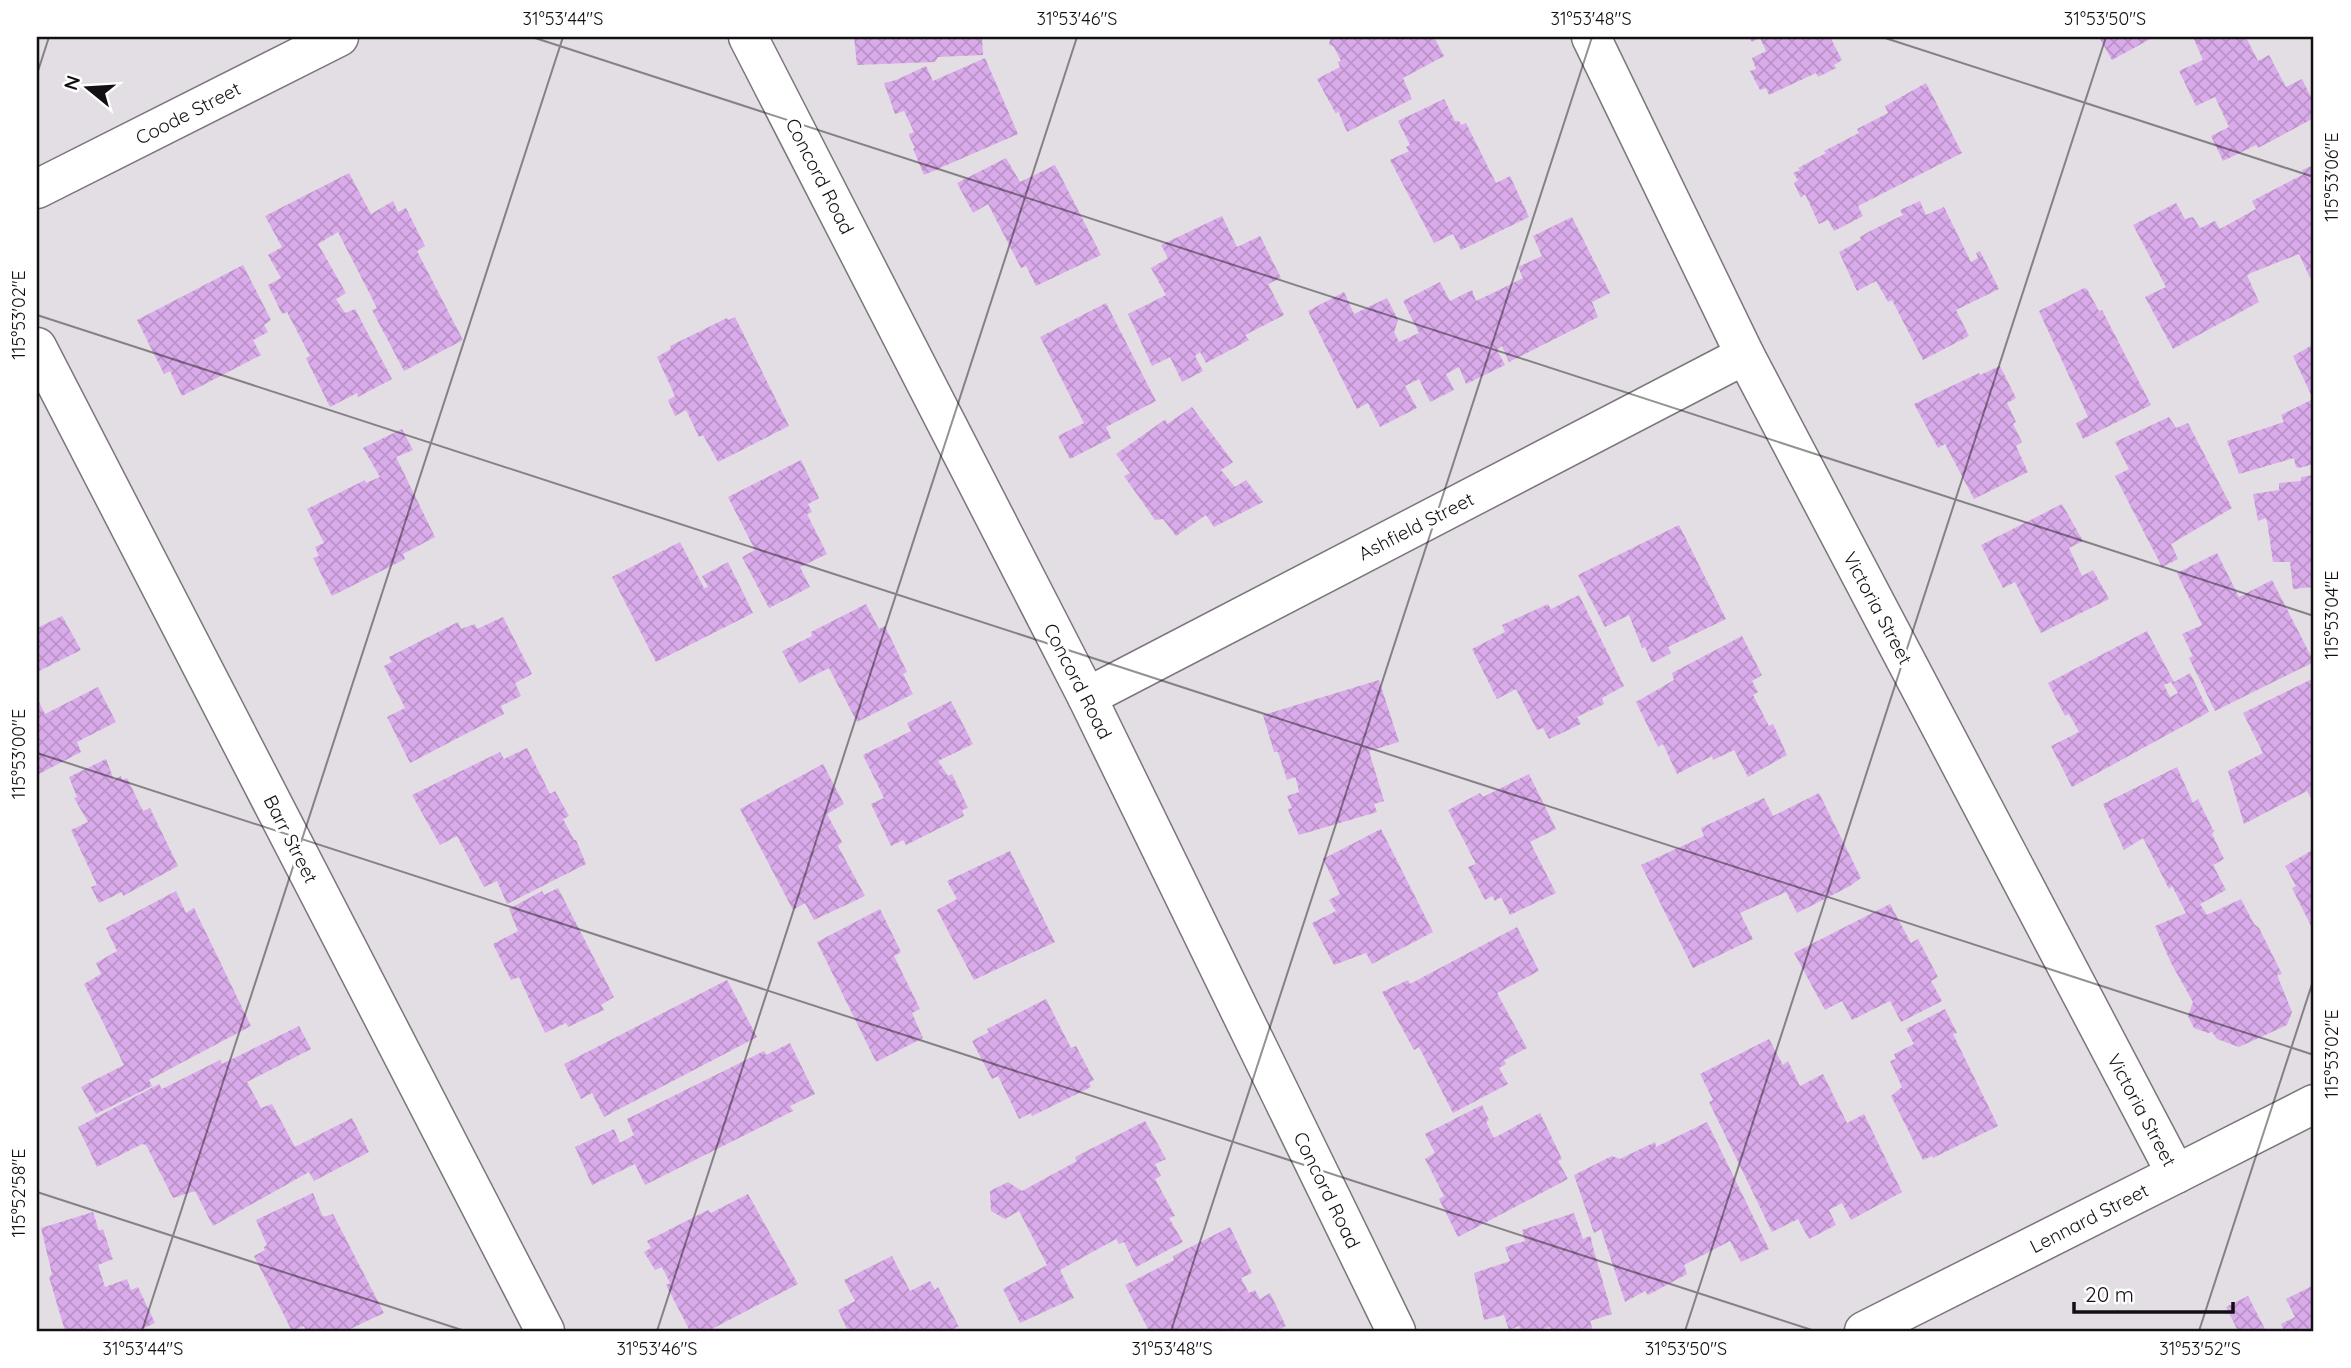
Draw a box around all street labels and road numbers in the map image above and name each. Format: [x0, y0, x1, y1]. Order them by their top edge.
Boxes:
street label: Coode Street [131, 76, 245, 150]
street label: Concord Road [780, 114, 860, 238]
street label: Ashfield Street [1354, 487, 1478, 565]
street label: Victoria Street [1838, 547, 1918, 669]
street label: Concord Road [1038, 619, 1118, 743]
street label: Barr Street [259, 791, 323, 887]
street label: Victoria Street [2102, 1049, 2182, 1171]
street label: Concord Road [1288, 1128, 1366, 1252]
street label: Lennard Street [2026, 1178, 2152, 1258]

